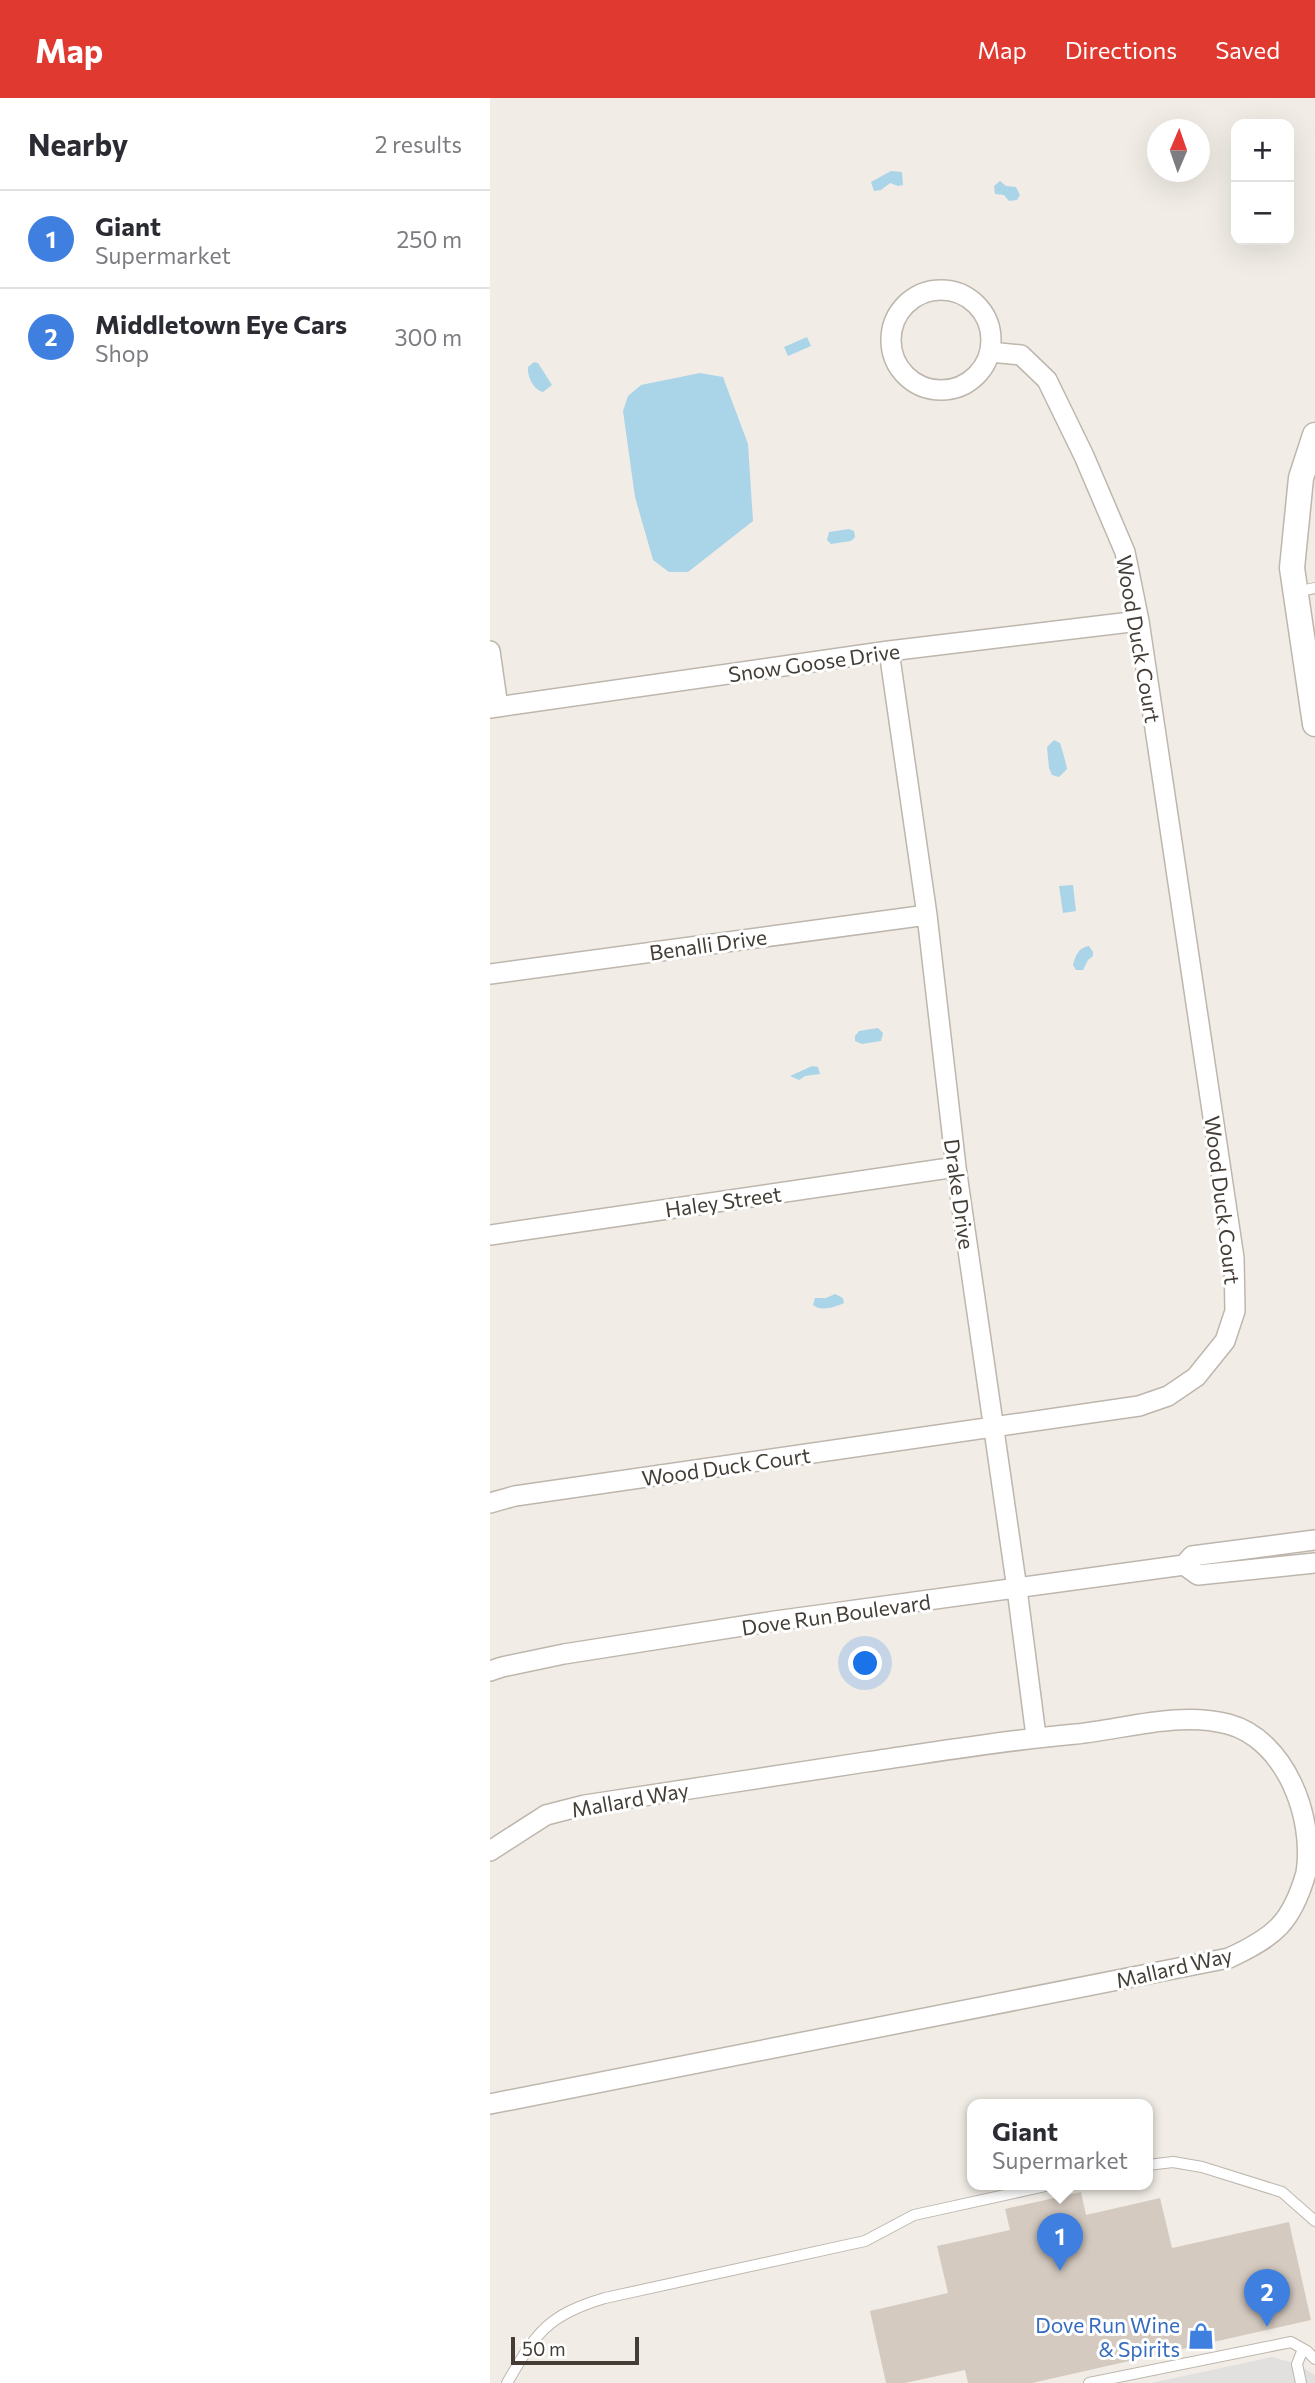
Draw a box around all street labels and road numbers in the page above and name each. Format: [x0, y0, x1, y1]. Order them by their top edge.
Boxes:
street label: Wood Duck Court [1112, 553, 1166, 725]
street label: Snow Goose Drive [727, 638, 901, 686]
street label: Benalli Drive [648, 923, 768, 965]
street label: Wood Duck Court [1200, 1114, 1246, 1286]
street label: Drake Drive [940, 1137, 980, 1251]
street label: Haley Street [663, 1180, 783, 1222]
street label: Wood Duck Court [640, 1442, 812, 1490]
street label: Dove Run Boulevard [740, 1588, 932, 1640]
street label: Mallard Way [569, 1776, 691, 1822]
street label: Mallard Way [1113, 1941, 1235, 1993]

